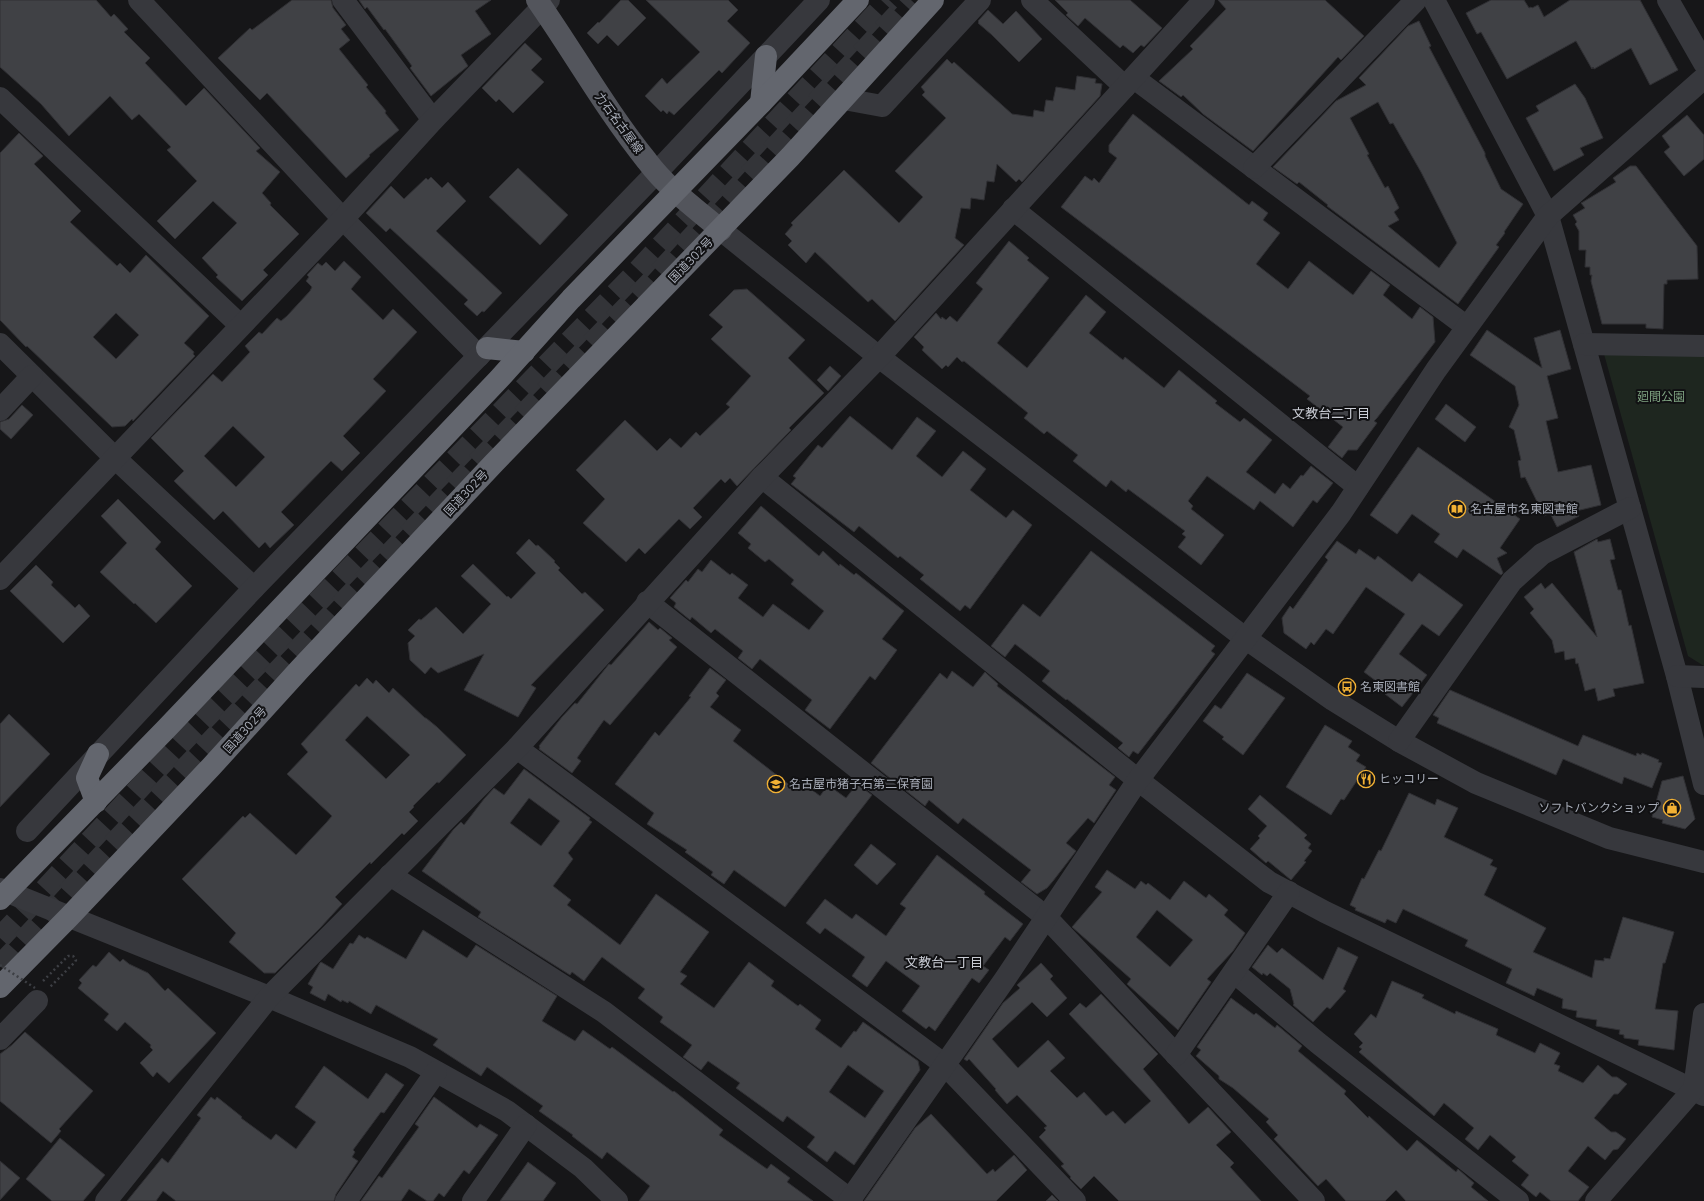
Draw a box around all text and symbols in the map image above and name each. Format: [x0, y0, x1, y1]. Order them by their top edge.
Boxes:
street label: 力石名古屋線 [591, 89, 647, 157]
street label: 国道302号 [665, 234, 717, 286]
park label: 廻間公園 [1637, 389, 1685, 405]
district label: 文教台二丁目 [1292, 405, 1370, 423]
street label: 国道302号 [441, 466, 491, 520]
library icon: 名古屋市名東図書館 [1447, 499, 1467, 519]
place label: 名古屋市名東図書館 [1470, 501, 1578, 517]
bus stop icon: 名東図書館 [1337, 677, 1357, 697]
place label: 名東図書館 [1360, 679, 1420, 695]
street label: 国道302号 [220, 703, 270, 757]
restaurant icon: ヒッコリー [1356, 769, 1376, 789]
place label: ヒッコリー [1379, 771, 1439, 787]
school or university icon: 名古屋市猪子石第二保育園 [766, 774, 786, 794]
place label: 名古屋市猪子石第二保育園 [789, 776, 933, 792]
shop icon: ソフトバンクショップ [1662, 798, 1682, 818]
place label: ソフトバンクショップ [1538, 800, 1659, 816]
district label: 文教台一丁目 [905, 954, 983, 972]

